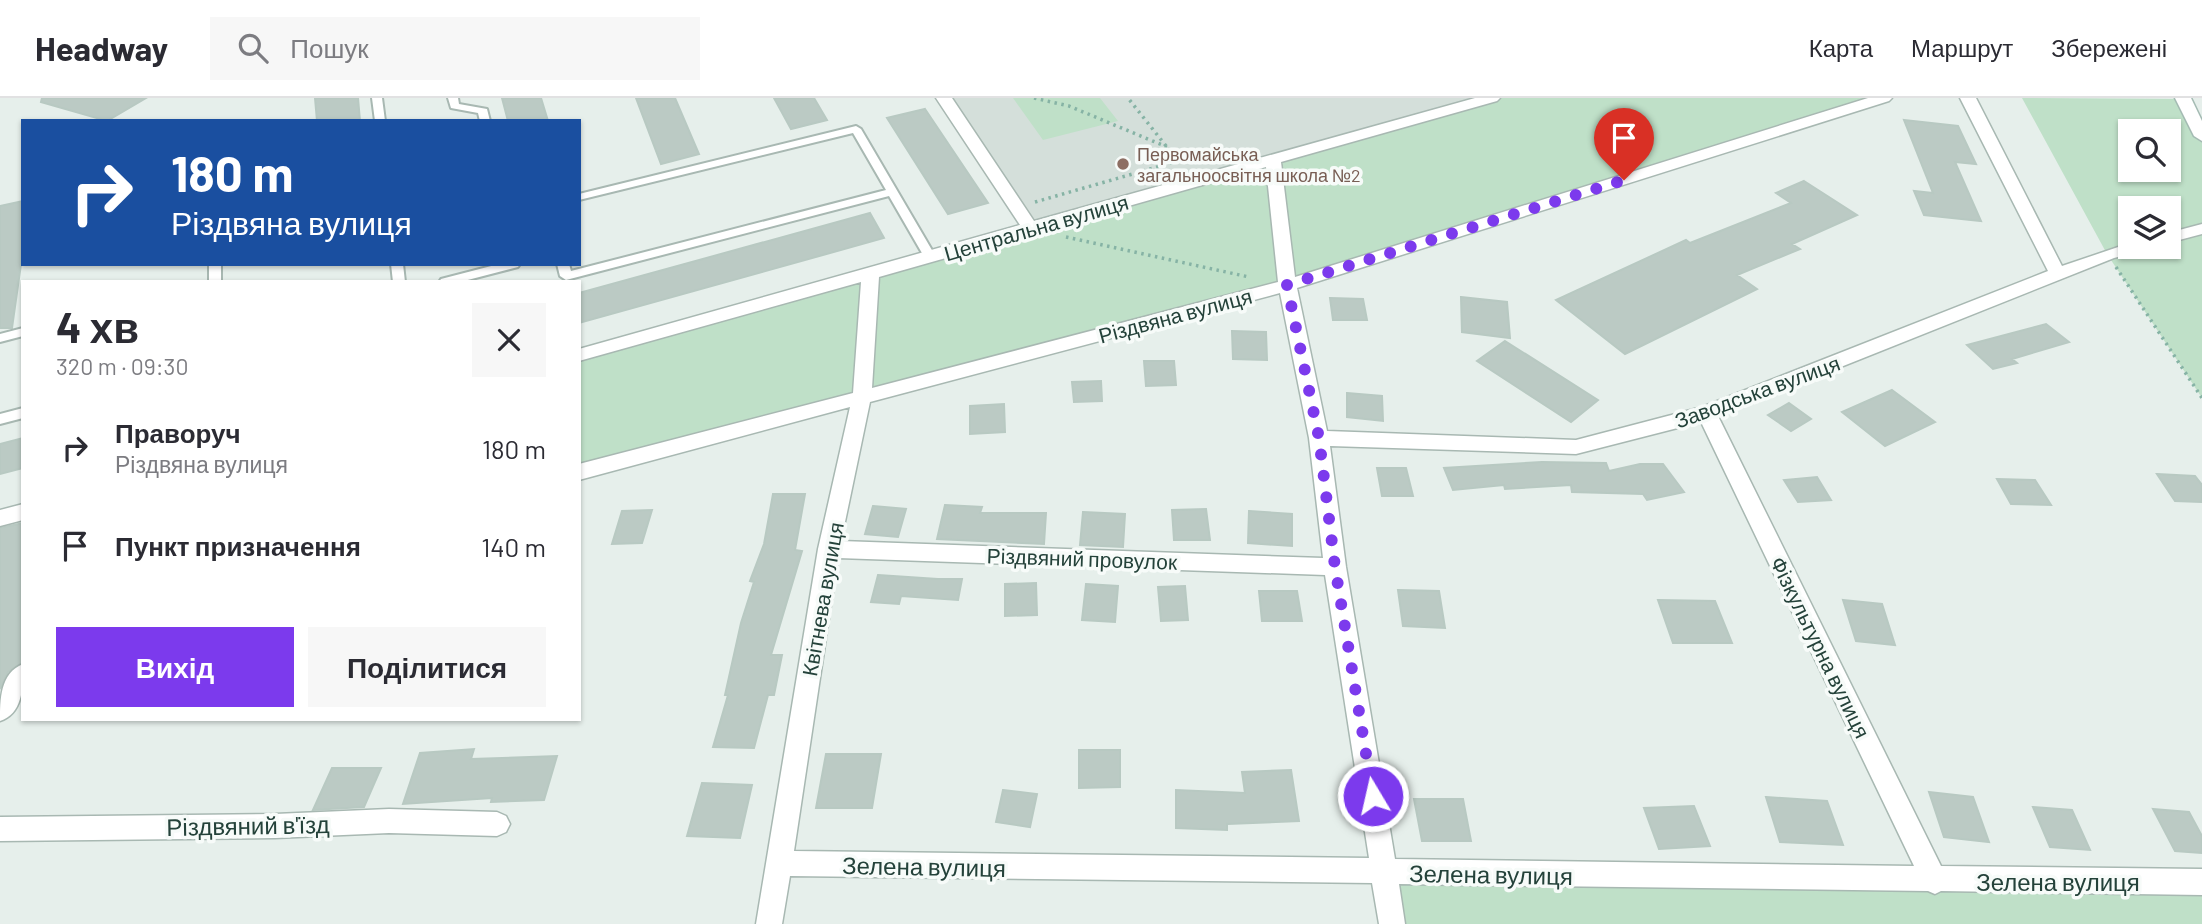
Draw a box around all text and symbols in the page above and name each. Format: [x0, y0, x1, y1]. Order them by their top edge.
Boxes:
search box [210, 17, 700, 80]
text: Headway [35, 28, 168, 68]
icon: search [234, 29, 272, 67]
text: Пошук [290, 32, 369, 63]
text: Карта [1809, 33, 1873, 62]
text: Маршрут [1911, 33, 2013, 62]
text: Збережені [2051, 33, 2167, 62]
pin [1594, 108, 1654, 180]
icon: arrive [1605, 119, 1643, 157]
map controls [2118, 119, 2181, 259]
button: search [2118, 119, 2181, 182]
text: 180 m [171, 143, 294, 202]
place label: Первомайська загальноосвітня школа №2 [1137, 143, 1361, 186]
icon: right [56, 147, 147, 238]
marker: Первомайська загальноосвітня школа №2 [1115, 156, 1131, 172]
street label: Центральна вулиця [941, 189, 1131, 265]
button: layers [2118, 196, 2181, 259]
text: Різдвяна вулиця [171, 203, 412, 241]
street label: Різдвяна вулиця [1095, 282, 1255, 348]
text: 4 хв [56, 301, 139, 351]
button: close [472, 303, 546, 377]
street label: Заводська вулиця [1671, 350, 1843, 432]
text: 320 m · 09:30 [56, 352, 188, 380]
text: Праворуч [115, 417, 241, 448]
icon: right [56, 429, 94, 467]
text: 180 m [482, 433, 546, 464]
text: Різдвяна вулиця [115, 450, 288, 478]
street label: Квітнева вулиця [796, 520, 848, 678]
icon: arrive [56, 527, 94, 565]
text: Пункт призначення [115, 530, 361, 561]
text: 140 m [481, 531, 546, 562]
street label: Різдвяний провулок [986, 542, 1178, 574]
street label: Фізкультурна вулиця [1766, 552, 1876, 742]
button: Вихід [56, 627, 294, 707]
button: Поділитися [308, 627, 546, 707]
position arrow [1336, 759, 1410, 833]
street label: Різдвяний в'їзд [166, 809, 330, 841]
street label: Зелена вулиця [842, 850, 1006, 882]
street label: Зелена вулиця [1409, 858, 1573, 890]
street label: Зелена вулиця [1976, 867, 2140, 896]

